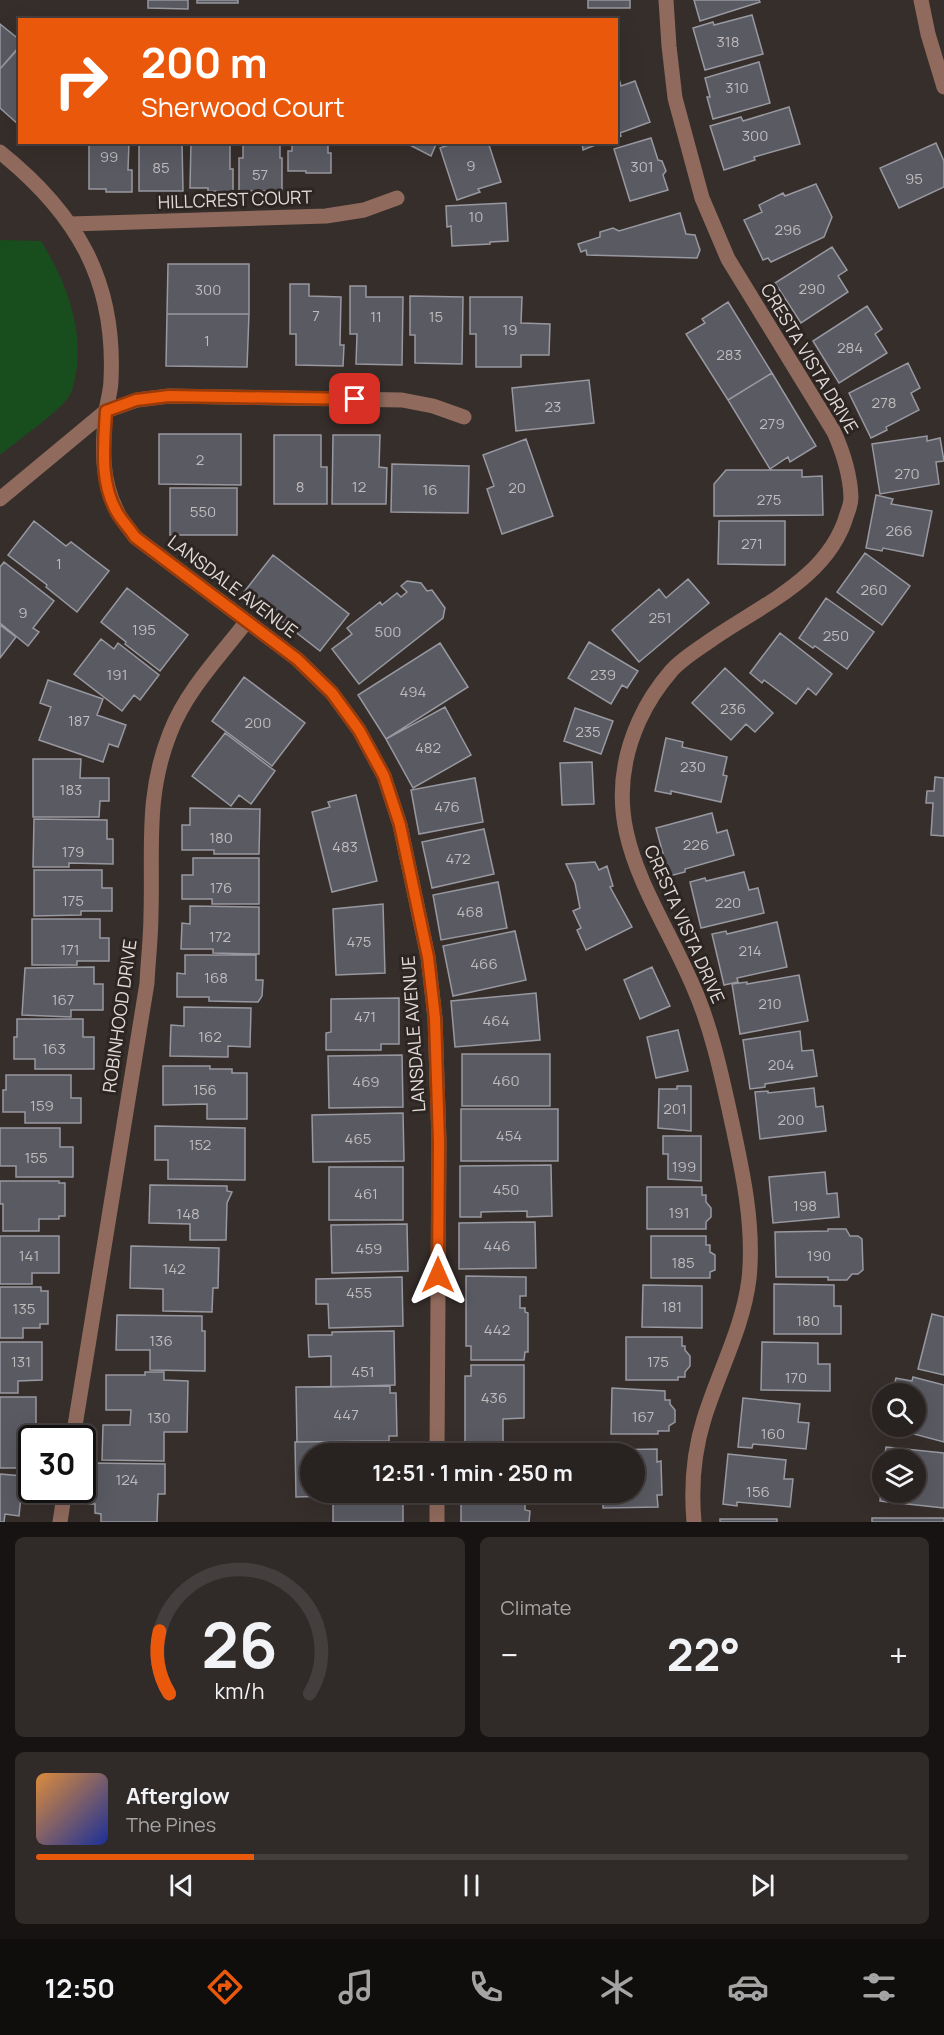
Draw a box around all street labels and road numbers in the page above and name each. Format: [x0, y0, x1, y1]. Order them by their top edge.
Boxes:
street label: HILLCREST COURT [157, 184, 313, 214]
street label: CRESTA VISTA DRIVE [756, 279, 864, 437]
street label: LANSDALE AVENUE [163, 529, 303, 643]
street label: CRESTA VISTA DRIVE [639, 841, 731, 1007]
street label: ROBINHOOD DRIVE [96, 938, 142, 1094]
street label: LANSDALE AVENUE [396, 955, 430, 1113]

